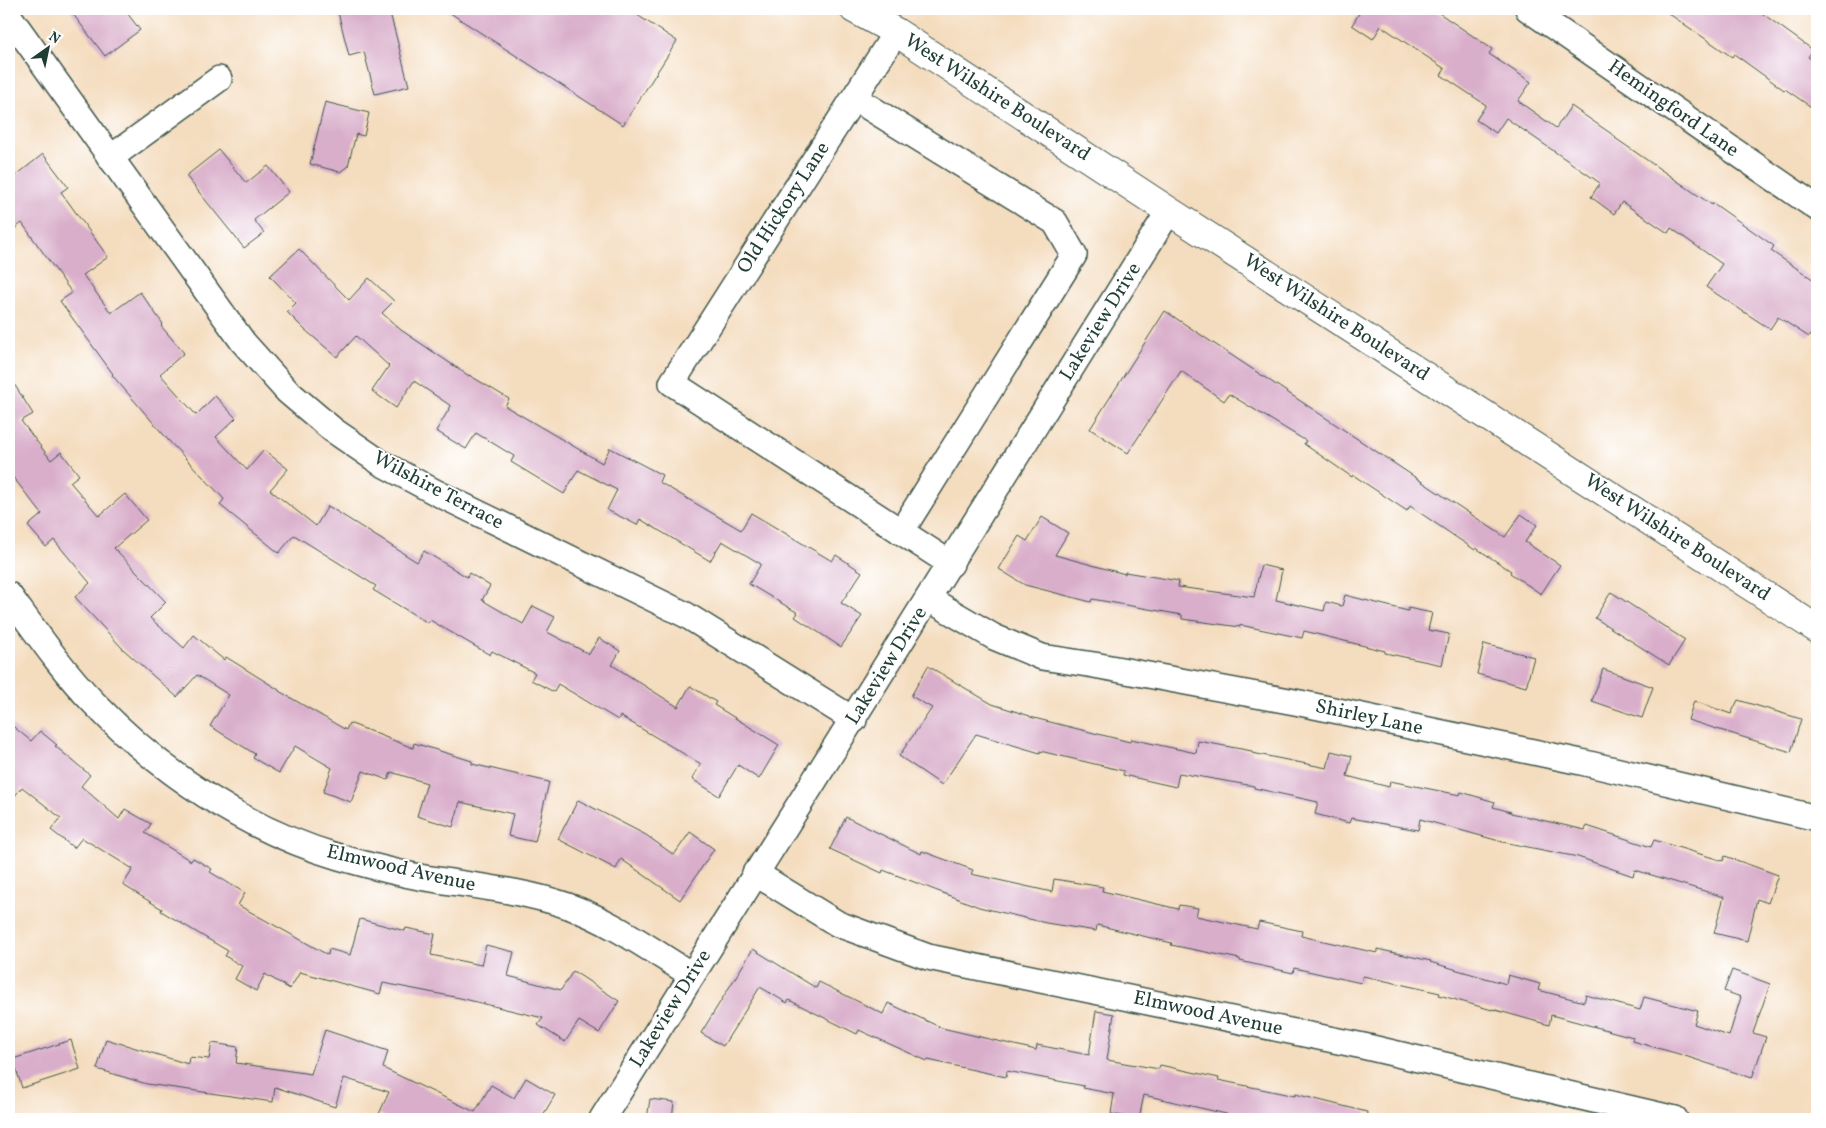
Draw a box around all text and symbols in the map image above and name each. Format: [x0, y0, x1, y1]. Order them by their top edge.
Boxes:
north arrow [22, 22, 72, 72]
street label: West Wilshire Boulevard [899, 27, 1095, 169]
text: N [45, 28, 64, 49]
street label: Hemingford Lane [1602, 53, 1744, 165]
street label: Old Hickory Lane [731, 137, 837, 279]
street label: West Wilshire Boulevard [1238, 247, 1434, 389]
street label: Lakeview Drive [1053, 257, 1149, 387]
street label: Wilshire Terrace [368, 445, 508, 537]
street label: West Wilshire Boulevard [1579, 467, 1775, 609]
street label: Lakeview Drive [839, 601, 935, 731]
street label: Shirley Lane [1313, 693, 1425, 743]
street label: Elmwood Avenue [324, 838, 478, 900]
street label: Lakeview Drive [623, 944, 719, 1074]
street label: Elmwood Avenue [1131, 984, 1285, 1044]

